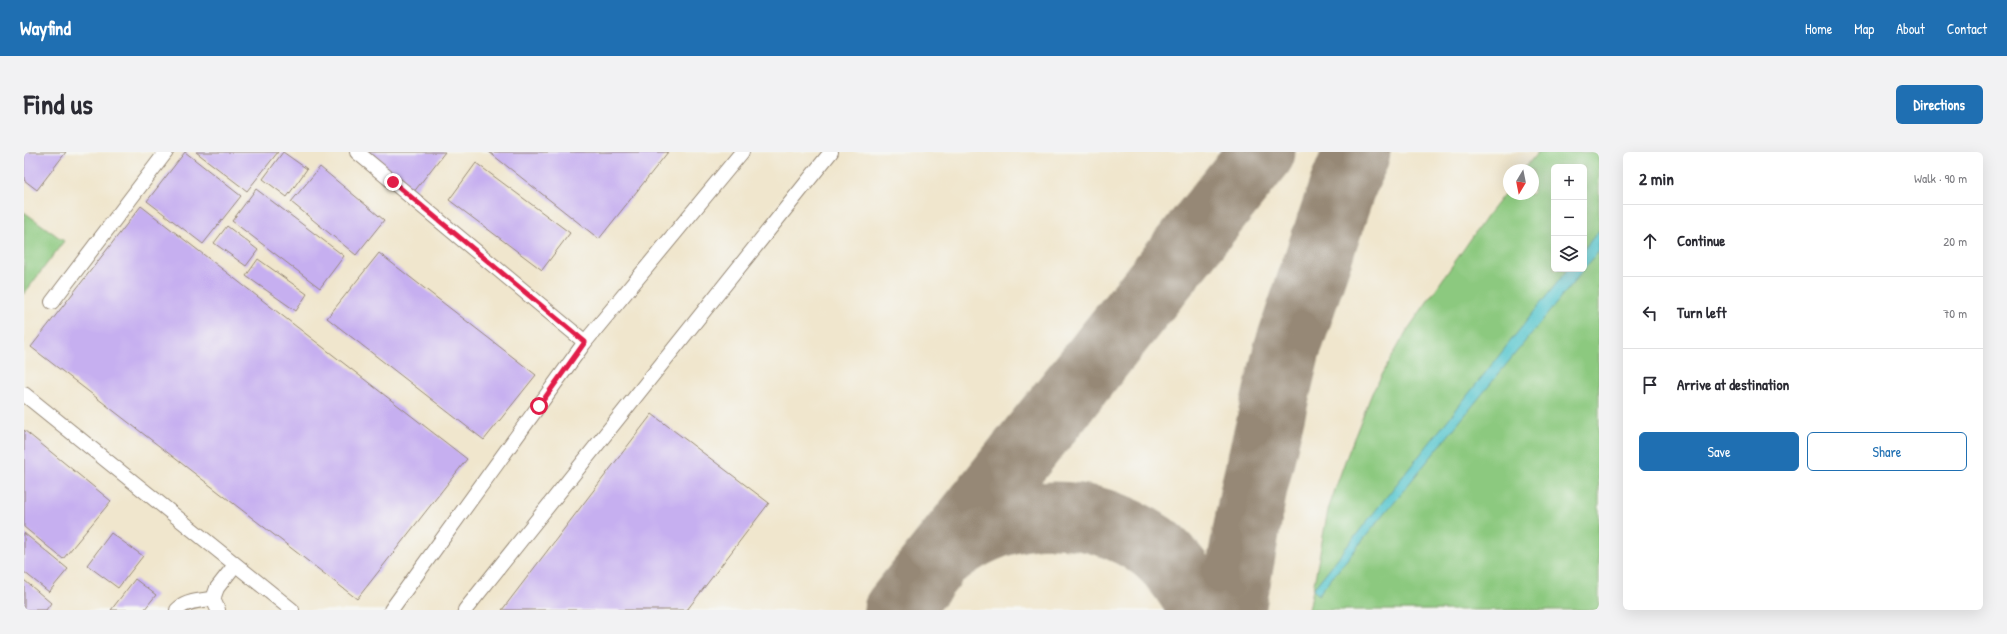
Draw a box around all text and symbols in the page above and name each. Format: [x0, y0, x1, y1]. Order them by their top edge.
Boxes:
text: Wayfind [20, 15, 71, 41]
text: Home [1805, 19, 1832, 38]
text: Map [1854, 19, 1874, 38]
text: About [1896, 19, 1925, 38]
text: Contact [1947, 19, 1987, 38]
text: Find us [24, 85, 93, 123]
button: Directions [1896, 85, 1983, 124]
north arrow [1503, 164, 1539, 200]
map controls [1551, 164, 1587, 272]
button: + [1551, 164, 1587, 200]
text: 2 min [1639, 167, 1674, 190]
text: Walk · 90 m [1914, 169, 1967, 187]
route end [384, 173, 402, 191]
button: − [1551, 200, 1587, 236]
icon: ahead [1639, 230, 1661, 252]
text: Continue [1677, 230, 1725, 251]
text: 20 m [1943, 232, 1967, 250]
button: layers [1551, 236, 1587, 272]
icon: left [1639, 302, 1661, 324]
text: Turn left [1677, 302, 1727, 323]
text: 70 m [1943, 304, 1967, 322]
icon: arrive [1639, 374, 1661, 396]
text: Arrive at destination [1677, 374, 1789, 395]
route start [530, 397, 548, 415]
button: Save [1639, 432, 1799, 471]
button: Share [1807, 432, 1967, 471]

